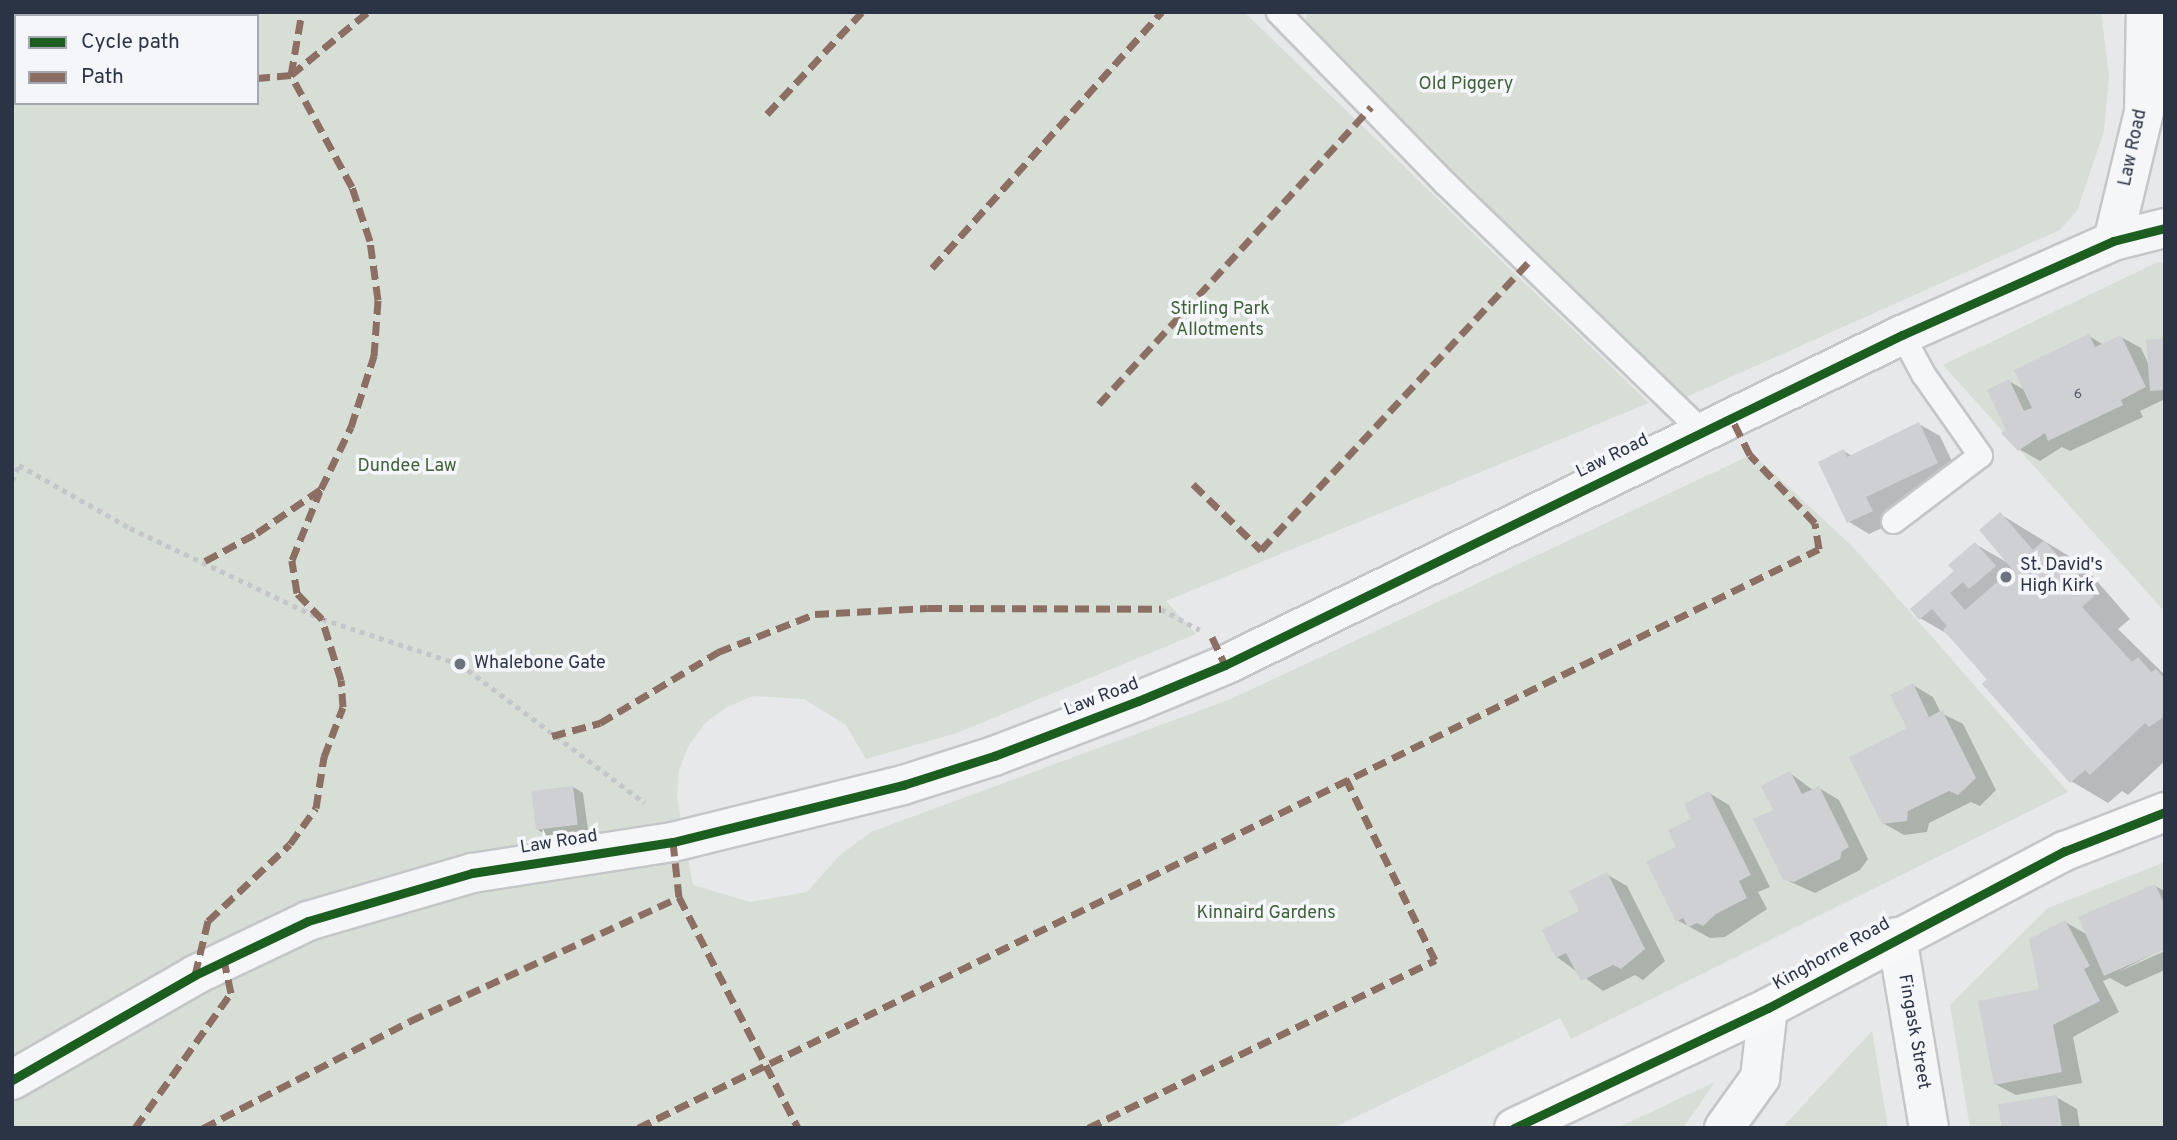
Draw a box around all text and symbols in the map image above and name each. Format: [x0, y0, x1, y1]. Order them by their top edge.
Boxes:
legend [14, 14, 259, 105]
text: Cycle path [81, 29, 180, 56]
text: Path [81, 64, 124, 91]
park label: Old Piggery [1419, 74, 1513, 96]
street label: Law Road [2115, 108, 2153, 188]
park label: Stirling Park Allotments [1170, 300, 1270, 342]
house number: 6 [2074, 387, 2082, 403]
street label: Law Road [1573, 430, 1653, 484]
park label: Dundee Law [357, 456, 457, 478]
place label: St. David's High Kirk [2020, 556, 2103, 598]
marker: St. David's High Kirk [1998, 569, 2014, 585]
place label: Whalebone Gate [474, 653, 606, 675]
marker: Whalebone Gate [452, 656, 468, 672]
street label: Law Road [1062, 674, 1142, 722]
street label: Law Road [519, 826, 599, 860]
park label: Kinnaird Gardens [1196, 903, 1336, 925]
street label: Kinghorne Road [1770, 914, 1894, 996]
street label: Fingask Street [1892, 973, 1934, 1091]

